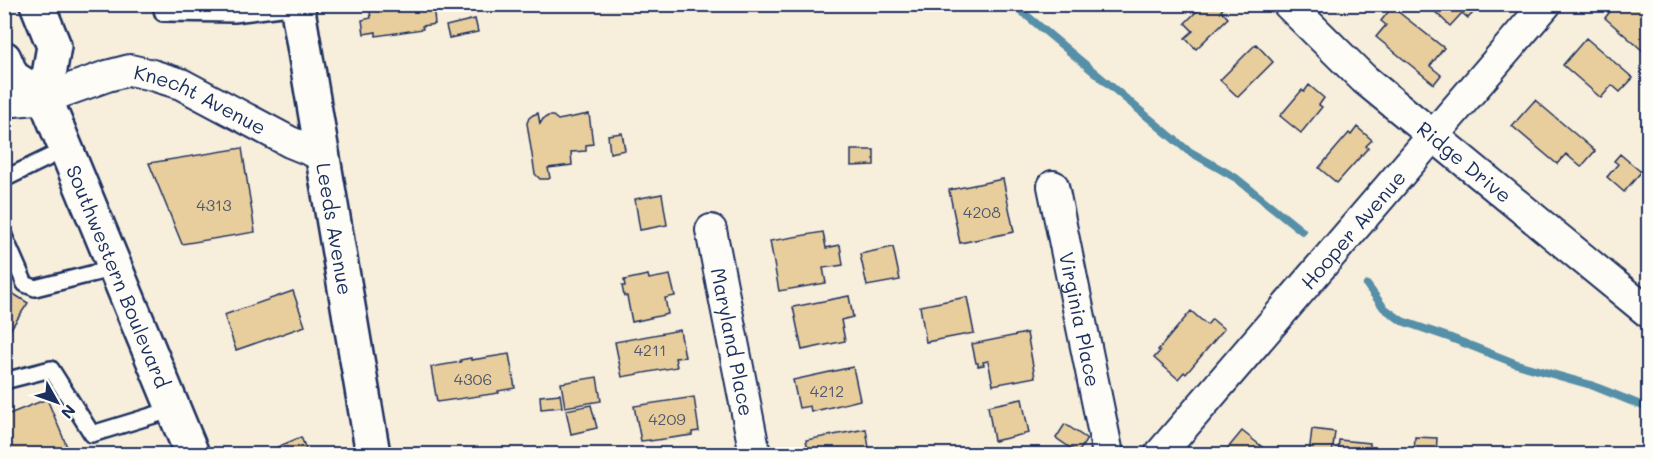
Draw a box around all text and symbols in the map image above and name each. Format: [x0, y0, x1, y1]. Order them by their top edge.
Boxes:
street label: Knecht Avenue [132, 58, 271, 140]
street label: Ridge Drive [1412, 115, 1517, 208]
street label: Southwestern Boulevard [61, 161, 176, 392]
street label: Leeds Avenue [311, 161, 359, 297]
street label: Hooper Avenue [1295, 165, 1411, 294]
house number: 4313 [196, 194, 232, 215]
house number: 4208 [963, 201, 1001, 222]
street label: Virginia Place [1054, 250, 1107, 389]
street label: Maryland Place [706, 266, 760, 418]
house number: 4211 [634, 339, 666, 360]
house number: 4306 [454, 368, 492, 389]
north arrow [27, 372, 87, 432]
house number: 4212 [810, 380, 844, 401]
text: N [57, 401, 81, 423]
house number: 4209 [648, 408, 686, 429]

